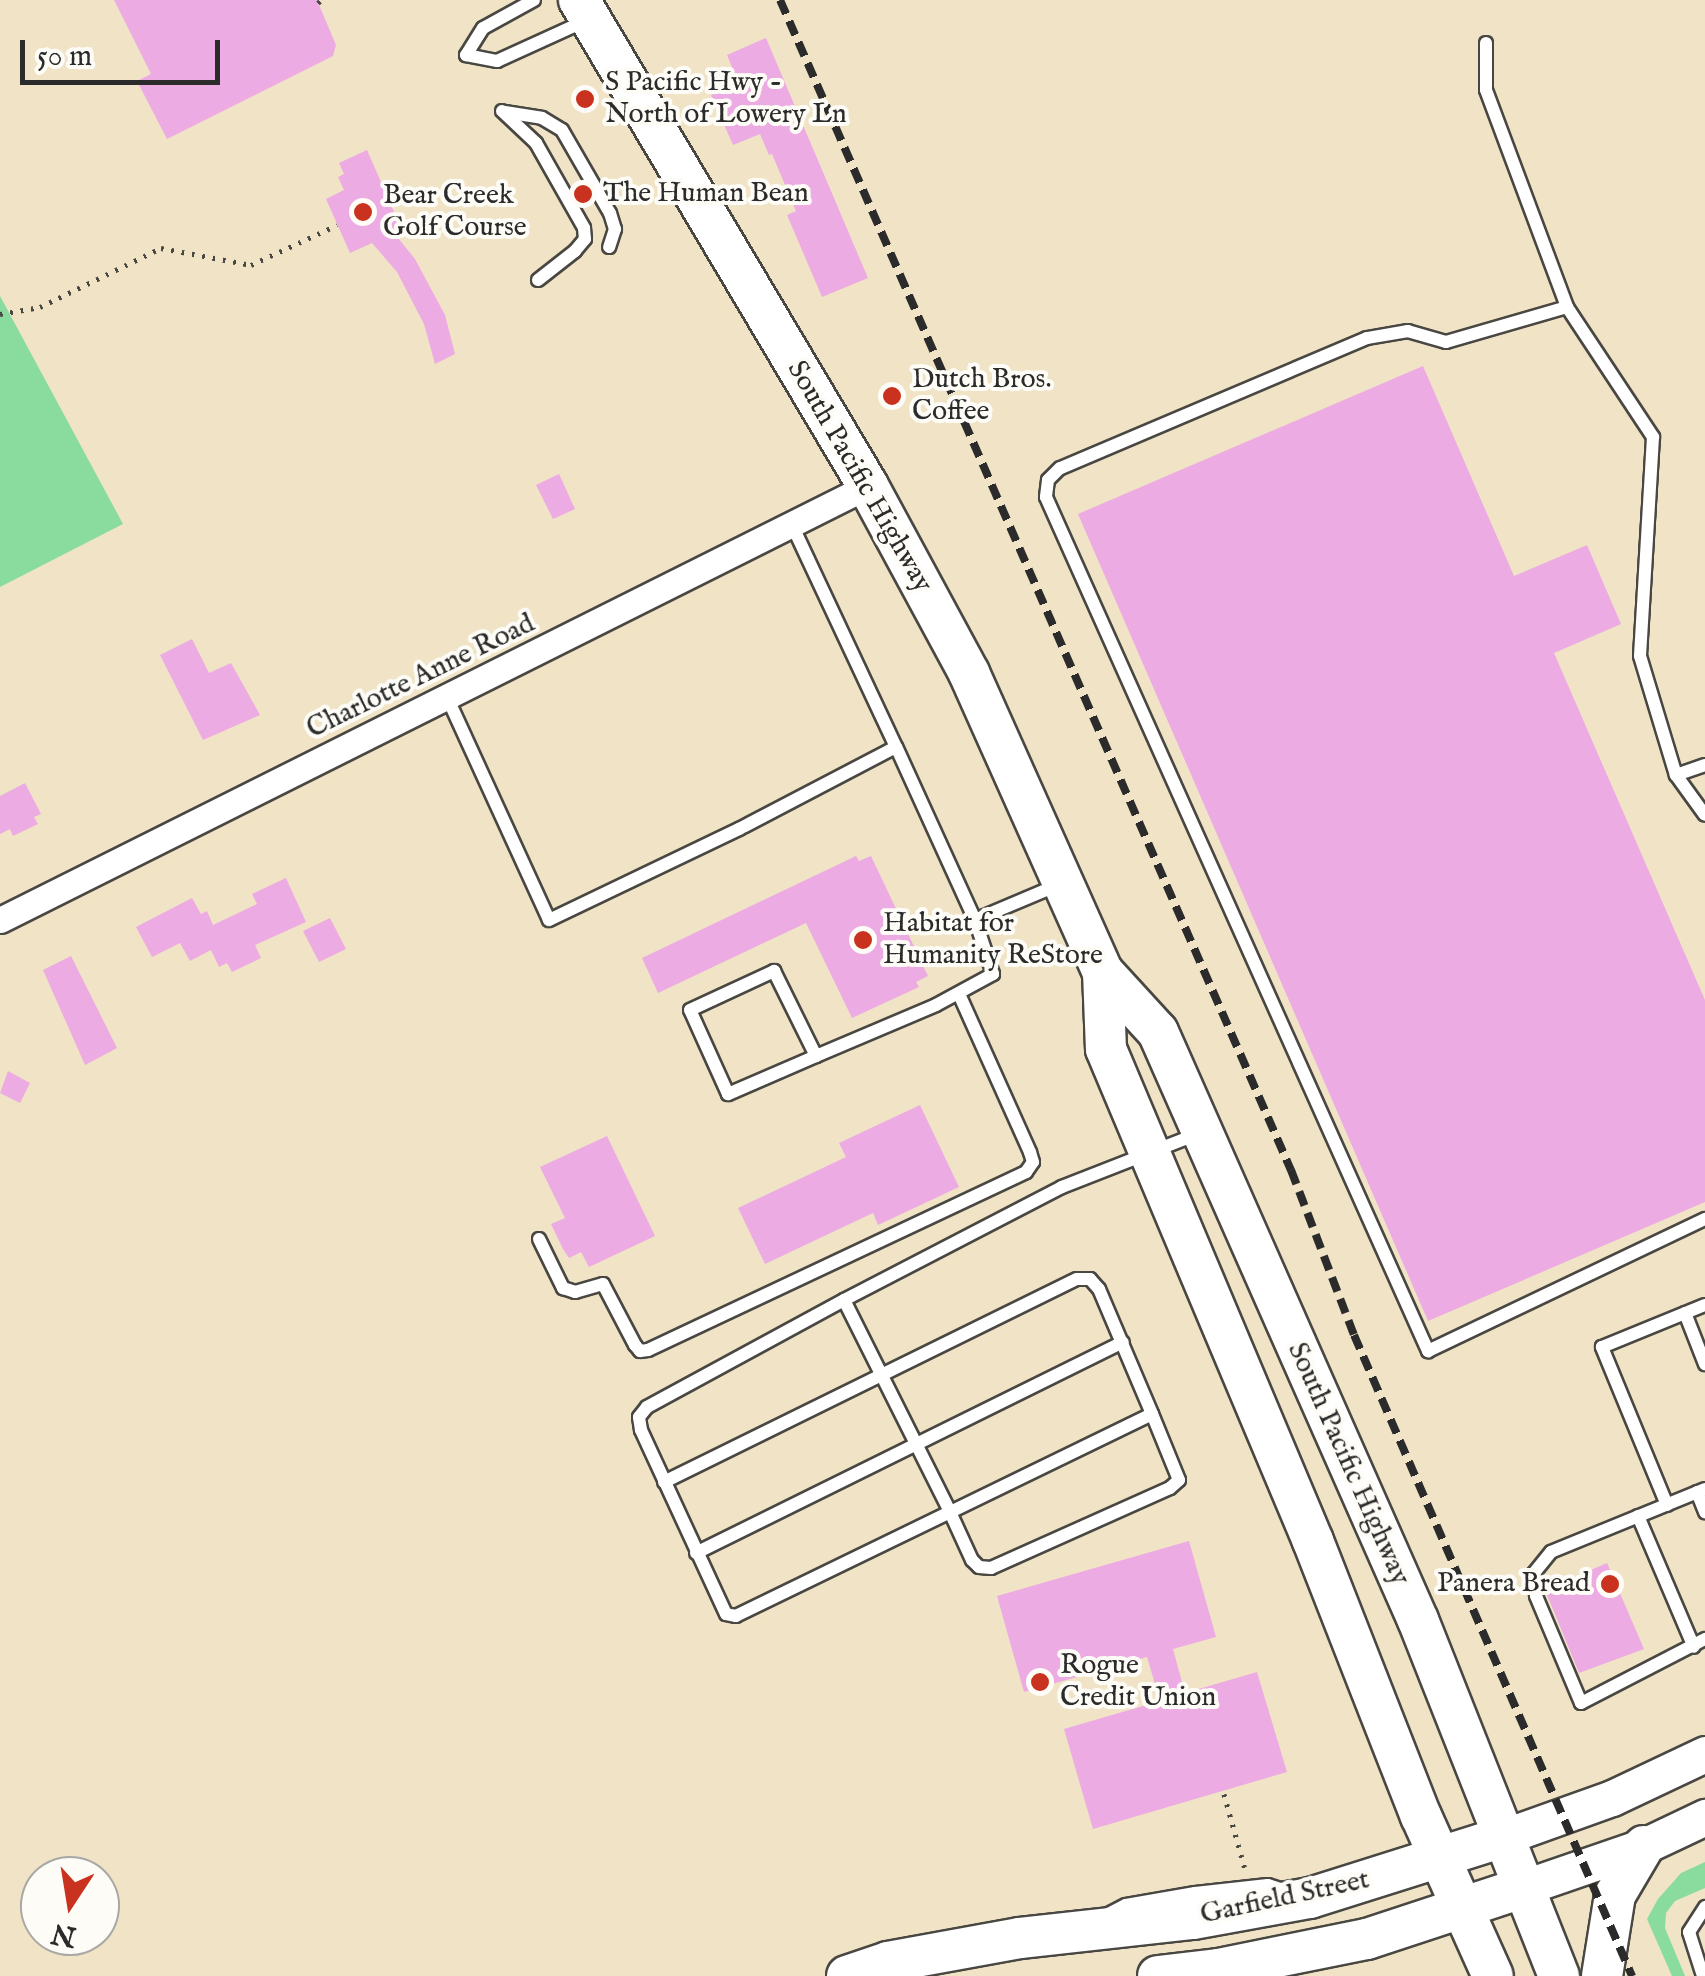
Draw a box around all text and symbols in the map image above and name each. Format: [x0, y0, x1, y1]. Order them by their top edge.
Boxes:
scale bar [25, 20, 225, 82]
text: 50 m [37, 38, 92, 76]
place label: S Pacific Hwy - North of Lowery Ln [605, 66, 847, 132]
marker: S Pacific Hwy - North of Lowery Ln [574, 88, 596, 110]
place label: The Human Bean [603, 177, 809, 211]
place label: Bear Creek Golf Course [383, 179, 527, 245]
marker: The Human Bean [572, 183, 594, 205]
marker: Bear Creek Golf Course [352, 201, 374, 223]
street label: South Pacific Highway [779, 355, 939, 599]
place label: Dutch Bros. Coffee [912, 363, 1051, 429]
marker: Dutch Bros. Coffee [881, 385, 903, 407]
street label: Charlotte Anne Road [302, 607, 540, 747]
place label: Habitat for Humanity ReStore [883, 907, 1103, 973]
marker: Habitat for Humanity ReStore [852, 929, 874, 951]
street label: South Pacific Highway [1279, 1338, 1417, 1590]
place label: Panera Bread [1437, 1567, 1590, 1601]
marker: Panera Bread [1599, 1573, 1621, 1595]
place label: Rogue Credit Union [1060, 1649, 1216, 1715]
marker: Rogue Credit Union [1029, 1671, 1051, 1693]
north arrow [20, 1856, 120, 1956]
street label: Garfield Street [1197, 1864, 1373, 1932]
text: N [49, 1914, 80, 1954]

